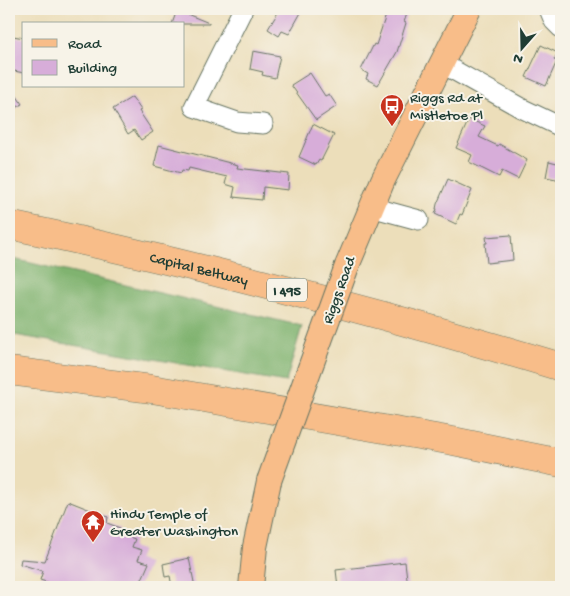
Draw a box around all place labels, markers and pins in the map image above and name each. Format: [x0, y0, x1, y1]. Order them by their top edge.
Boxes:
place label: Riggs Rd at Mistletoe Pl [410, 90, 484, 125]
bus stop icon: Riggs Rd at Mistletoe Pl [379, 93, 405, 127]
place label: Hindu Temple of Greater Washington [110, 506, 238, 541]
temple icon: Hindu Temple of Greater Washington [80, 509, 106, 543]

